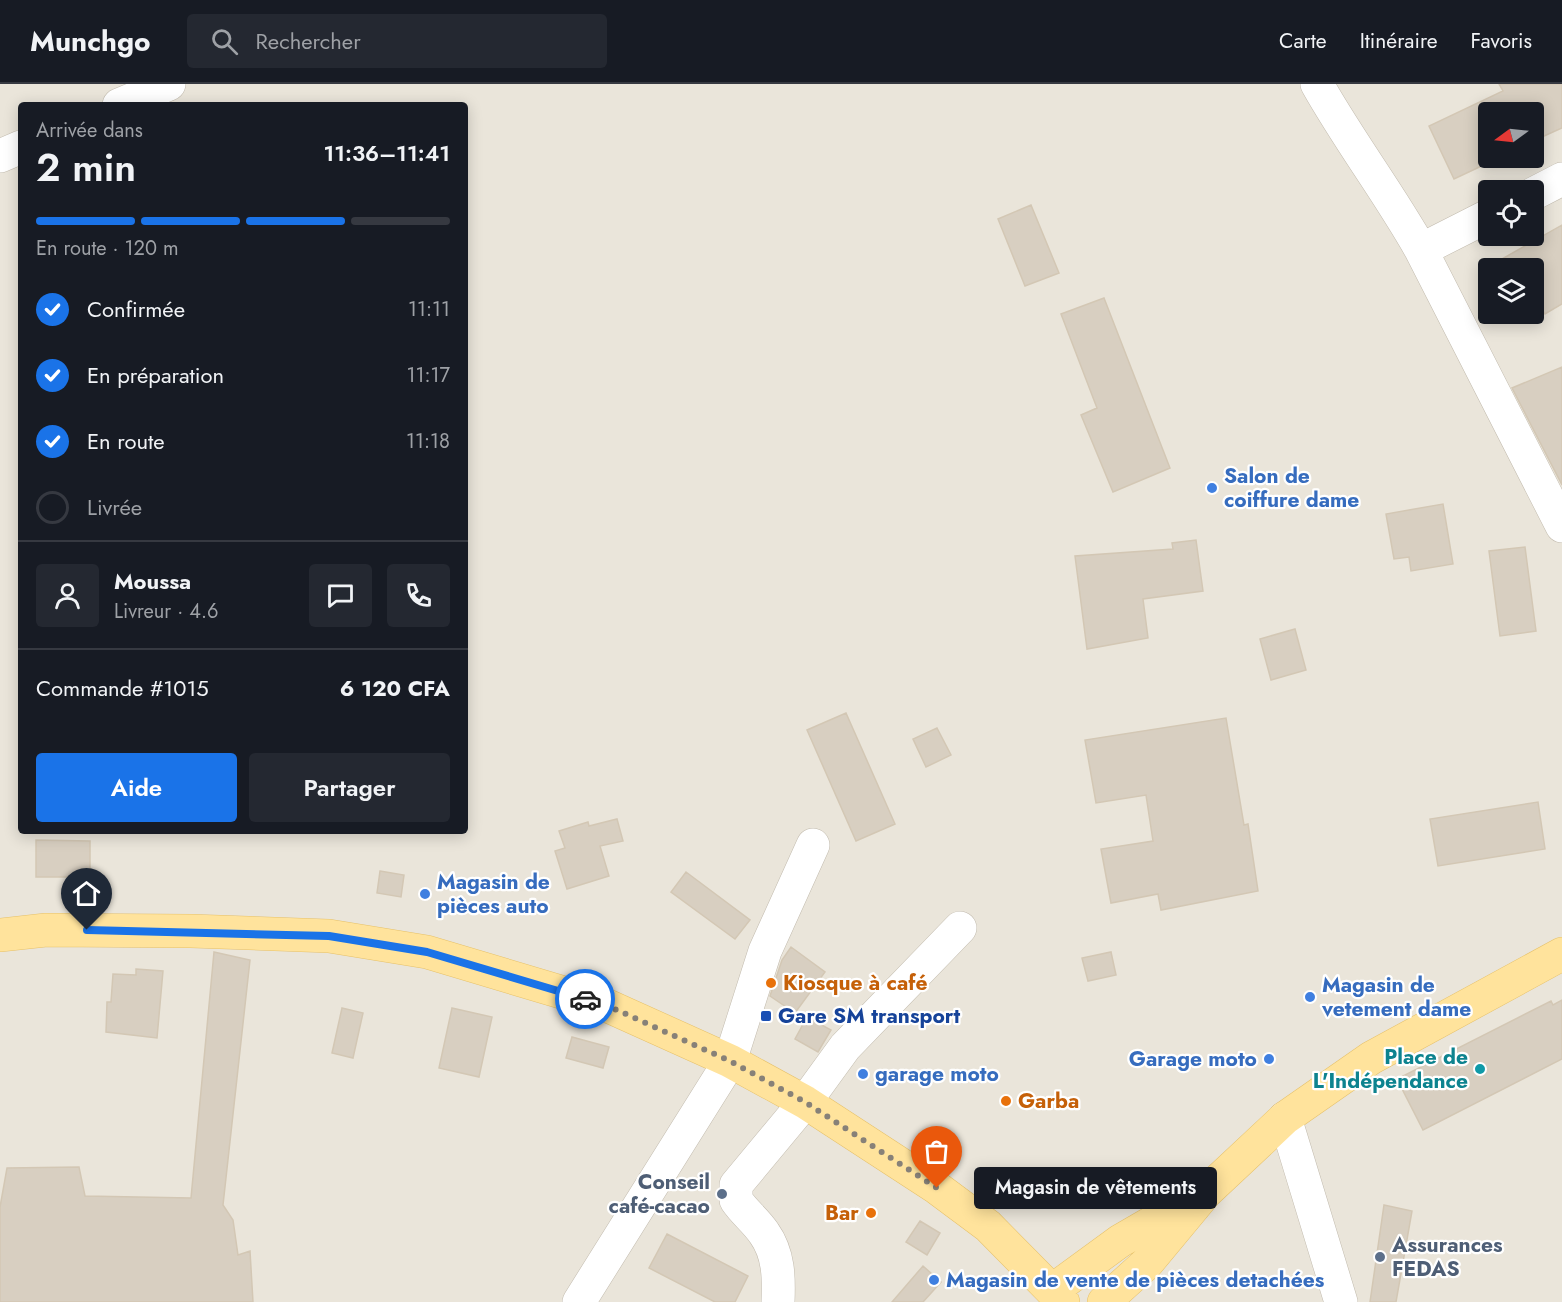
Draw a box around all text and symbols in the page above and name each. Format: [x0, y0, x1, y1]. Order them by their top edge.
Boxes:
search box [187, 14, 607, 68]
text: Munchgo [30, 21, 151, 62]
icon: search [208, 25, 241, 58]
text: Rechercher [256, 25, 361, 57]
text: Carte [1279, 26, 1327, 56]
text: Itinéraire [1360, 26, 1438, 56]
text: Favoris [1471, 26, 1532, 56]
north arrow [1478, 102, 1544, 168]
map controls [1478, 102, 1544, 324]
text: Arrivée dans [36, 116, 143, 145]
text: 11:36–11:41 [323, 137, 450, 169]
text: 2 min [36, 139, 136, 196]
button: locate [1478, 180, 1544, 246]
text: En route · 120 m [36, 234, 179, 263]
button: layers [1478, 258, 1544, 324]
icon: check [36, 293, 69, 326]
text: Confirmée [87, 293, 185, 325]
text: 11:11 [408, 295, 450, 324]
icon: check [36, 359, 69, 392]
text: En préparation [87, 359, 224, 391]
text: 11:17 [407, 361, 450, 390]
icon: check [36, 425, 69, 458]
text: En route [87, 425, 165, 457]
text: 11:18 [406, 427, 450, 456]
place label: Salon de coiffure dame [1224, 461, 1359, 515]
marker: Salon de coiffure dame [1205, 481, 1219, 495]
text: Livrée [87, 491, 142, 523]
button: person [36, 564, 99, 627]
button: chat [309, 564, 372, 627]
button: phone [387, 564, 450, 627]
text: Moussa [114, 565, 191, 597]
text: Livreur · 4.6 [114, 597, 218, 626]
text: Commande #1015 [36, 672, 209, 704]
text: 6 120 CFA [340, 672, 450, 704]
button: Aide [36, 753, 237, 822]
button: Partager [249, 753, 450, 822]
place label: Magasin de pièces auto [437, 867, 550, 921]
pin [61, 868, 112, 930]
icon: home [70, 877, 103, 910]
marker: Magasin de pièces auto [418, 887, 432, 901]
place label: Kiosque à café [783, 968, 927, 998]
courier [555, 969, 615, 1029]
place label: Magasin de vetement dame [1321, 970, 1471, 1024]
marker: Kiosque à café [764, 976, 778, 990]
icon: car [569, 983, 602, 1016]
marker: Magasin de vetement dame [1303, 990, 1317, 1004]
place label: Gare SM transport [778, 1001, 960, 1031]
marker: Gare SM transport [759, 1009, 773, 1023]
place label: Place de L'Indépendance [1313, 1042, 1468, 1096]
place label: Garage moto [1129, 1044, 1257, 1074]
marker: Garage moto [1262, 1052, 1276, 1066]
place label: garage moto [875, 1059, 999, 1089]
marker: Place de L'Indépendance [1473, 1062, 1487, 1076]
marker: garage moto [856, 1067, 870, 1081]
place label: Garba [1018, 1086, 1079, 1116]
marker: Garba [999, 1094, 1013, 1108]
pin [911, 1126, 962, 1188]
icon: bag [920, 1135, 953, 1168]
place label: Conseil café-cacao [609, 1167, 710, 1221]
callout: Magasin de vêtements [973, 1167, 1216, 1209]
text: Magasin de vêtements [995, 1173, 1196, 1202]
marker: Conseil café-cacao [715, 1187, 729, 1201]
place label: Bar [825, 1198, 859, 1228]
marker: Bar [864, 1206, 878, 1220]
place label: Assurances FEDAS [1391, 1230, 1503, 1284]
marker: Assurances FEDAS [1373, 1250, 1387, 1264]
place label: Magasin de vente de pièces detachées [946, 1265, 1325, 1295]
marker: Magasin de vente de pièces detachées [927, 1273, 941, 1287]

